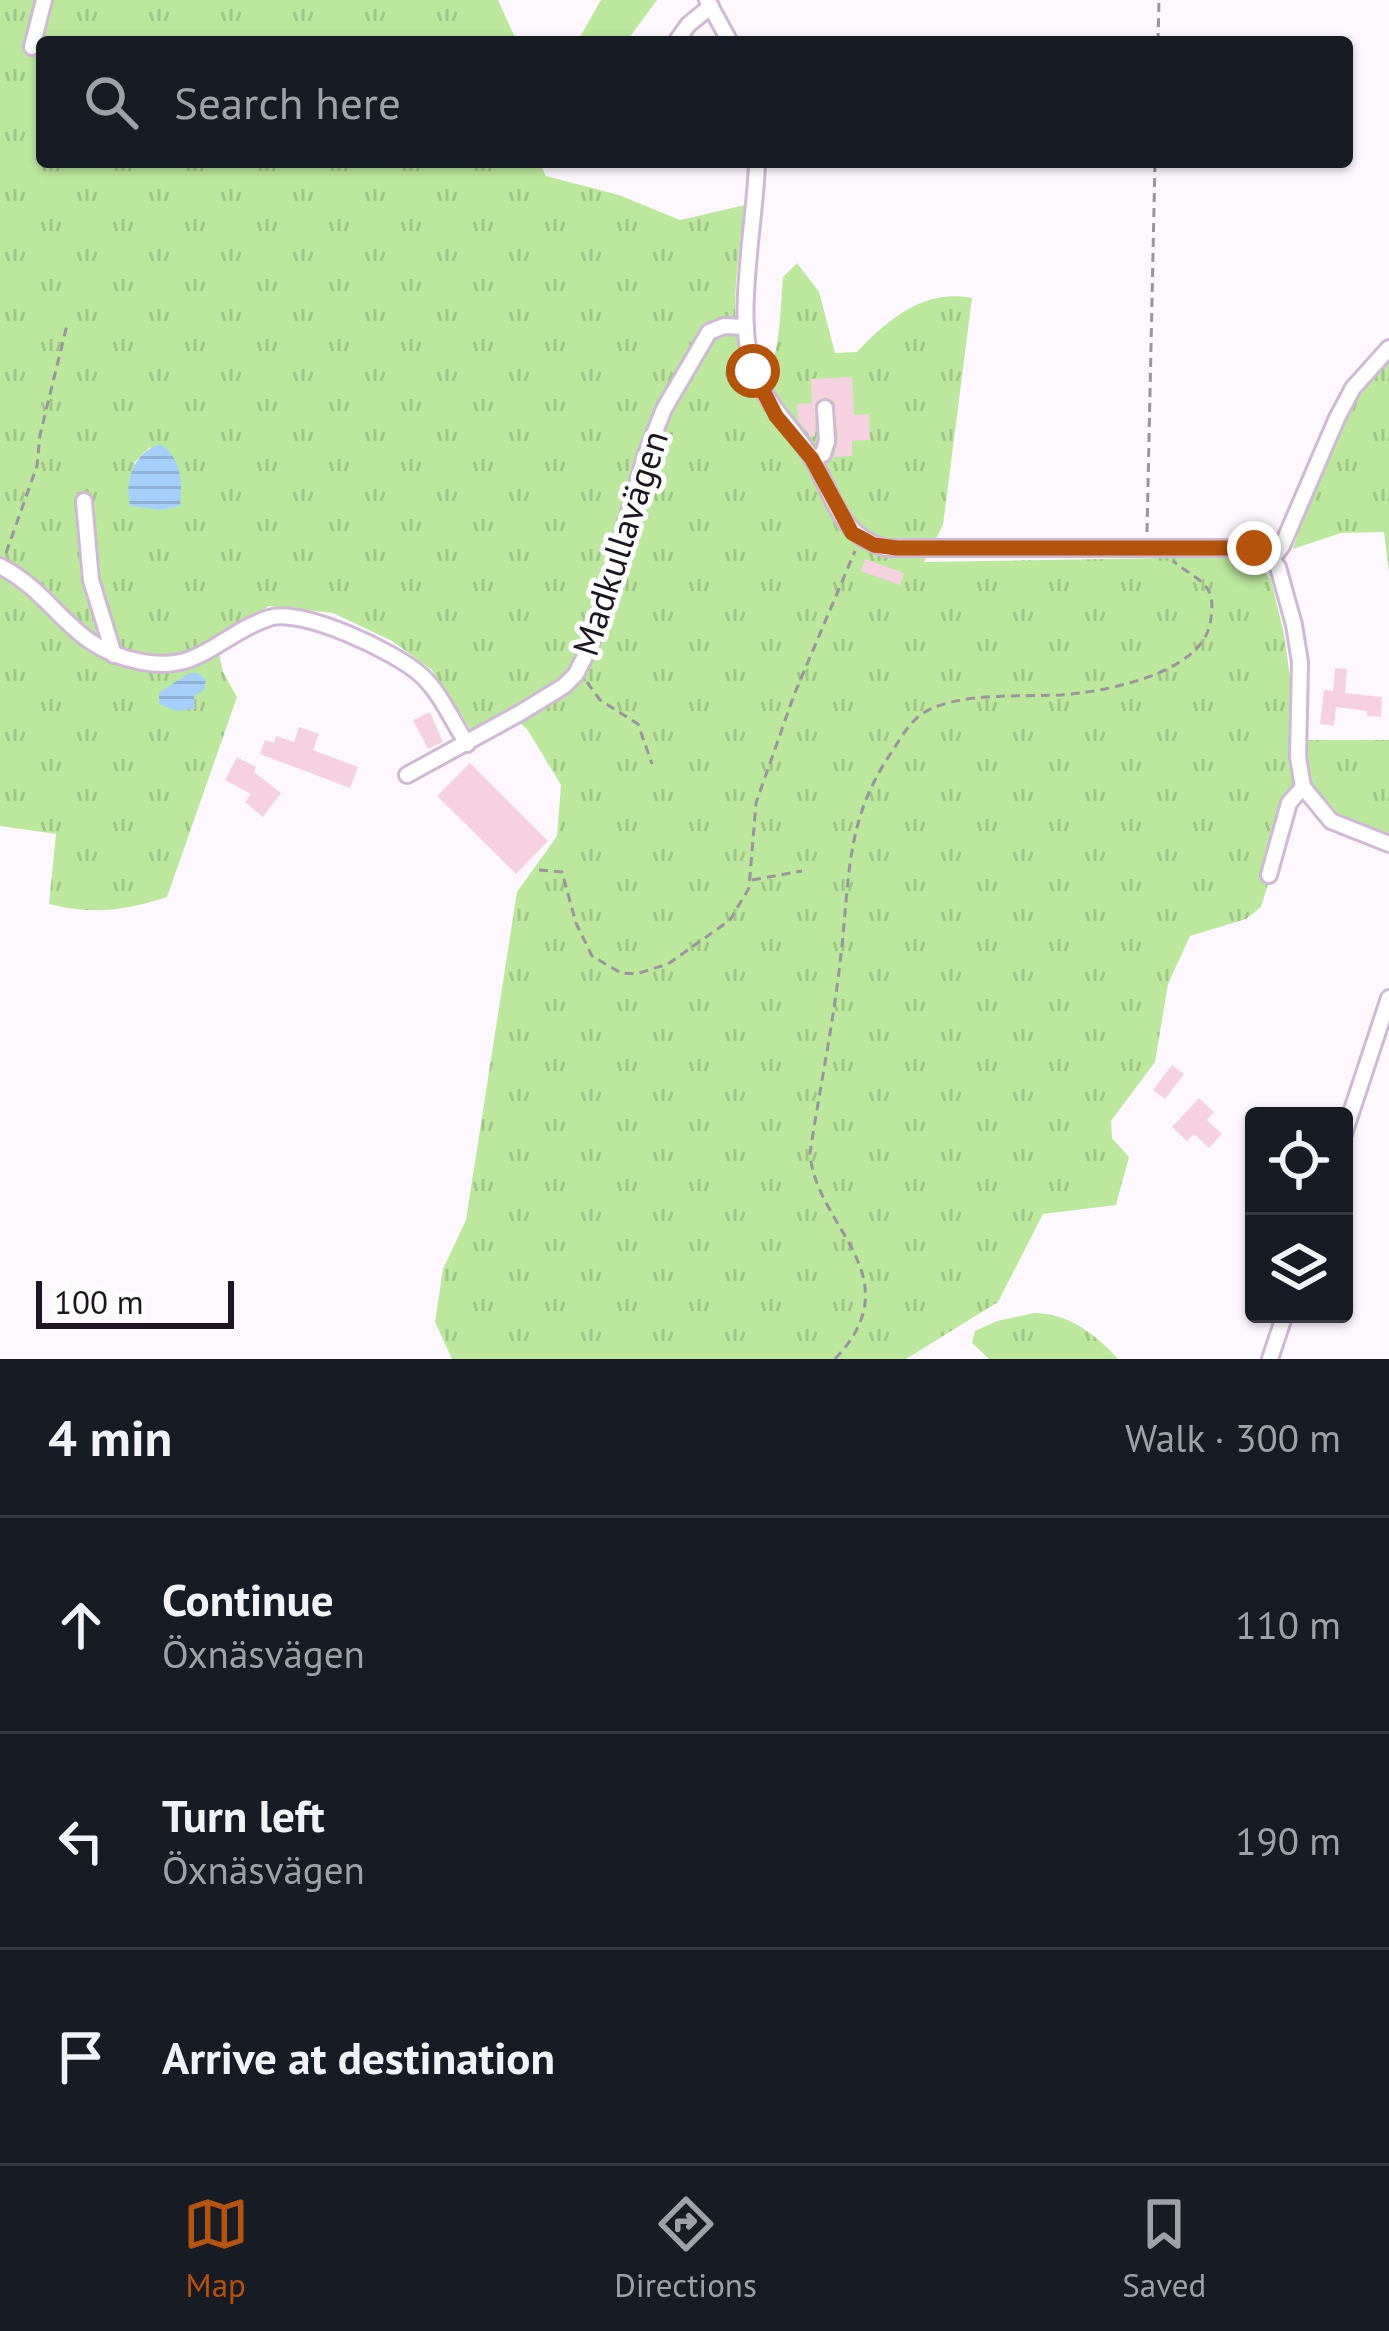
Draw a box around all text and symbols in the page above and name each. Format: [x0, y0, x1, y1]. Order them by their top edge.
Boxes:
search box [36, 36, 1353, 168]
icon: search [78, 69, 144, 135]
text: Search here [174, 73, 401, 131]
route start [726, 344, 780, 398]
street label: Madkullavägen [561, 424, 678, 661]
route end [1227, 521, 1281, 575]
map controls [1245, 1107, 1353, 1323]
button: locate [1245, 1107, 1353, 1215]
button: layers [1245, 1215, 1353, 1323]
scale bar [36, 1275, 234, 1328]
text: 100 m [54, 1280, 144, 1323]
text: 4 min [48, 1404, 172, 1470]
text: Walk · 300 m [1125, 1412, 1341, 1463]
text: Continue [162, 1570, 334, 1628]
icon: ahead [48, 1592, 114, 1658]
text: 110 m [1235, 1599, 1341, 1650]
text: Öxnäsvägen [162, 1628, 365, 1679]
text: Turn left [162, 1786, 325, 1844]
icon: left [48, 1808, 114, 1874]
text: 190 m [1235, 1815, 1341, 1866]
text: Öxnäsvägen [162, 1844, 365, 1895]
icon: arrive [48, 2024, 114, 2090]
text: Arrive at destination [162, 2028, 555, 2086]
tab: Map [183, 2191, 249, 2306]
tab: Directions [614, 2191, 757, 2306]
tab: Saved [1122, 2191, 1206, 2306]

